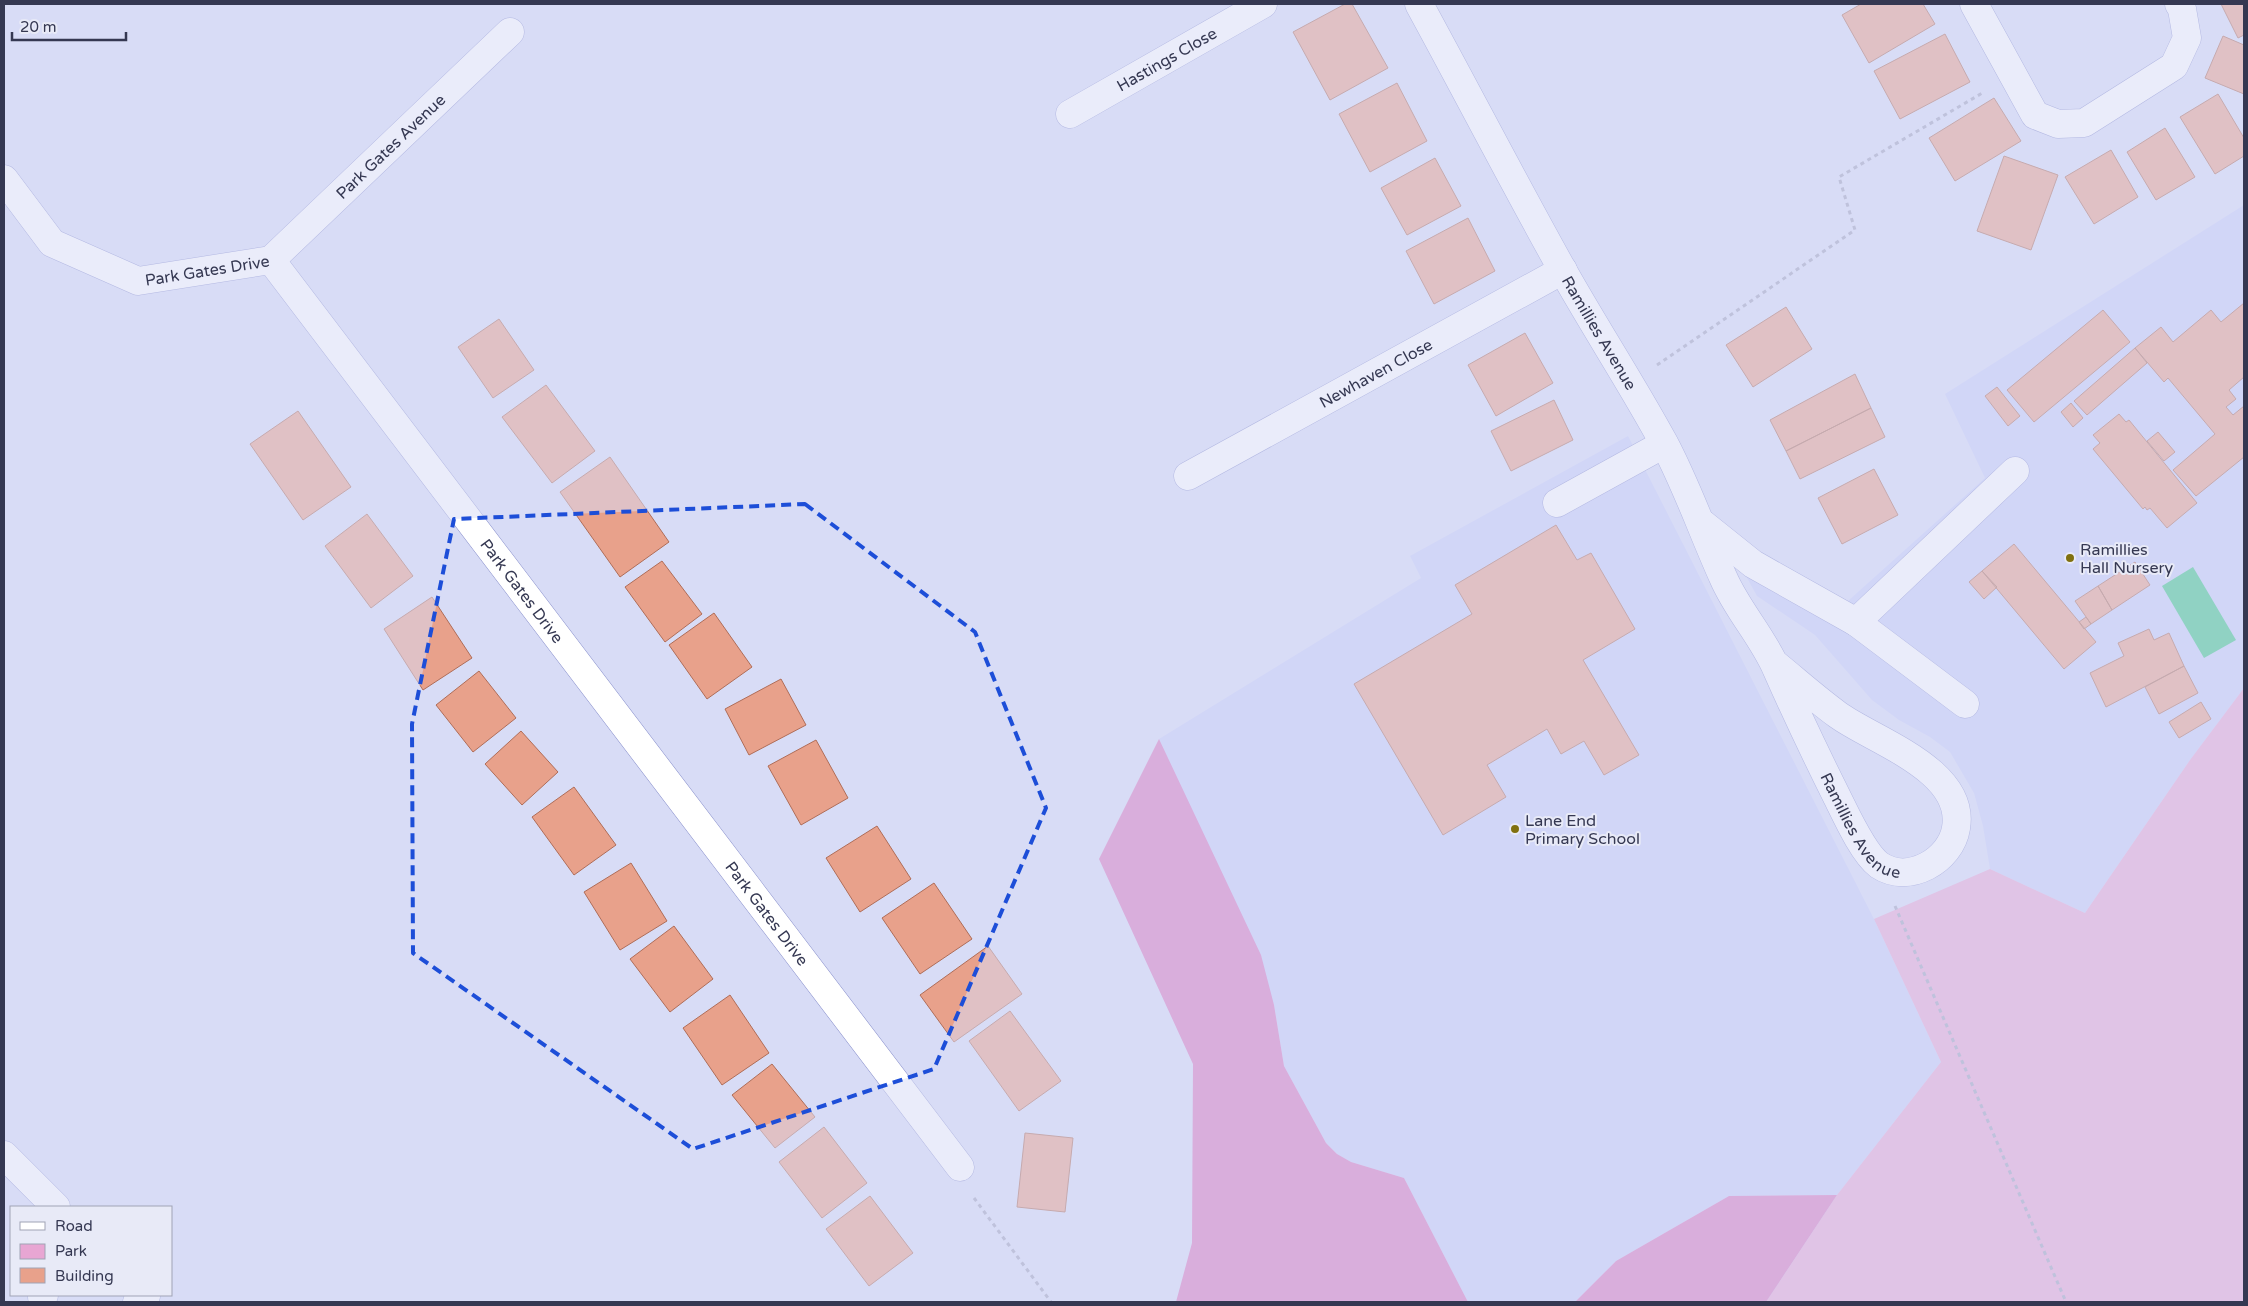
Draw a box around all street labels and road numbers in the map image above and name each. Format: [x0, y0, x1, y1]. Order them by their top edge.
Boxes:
street label: Hastings Close [1113, 23, 1221, 96]
street label: Park Gates Avenue [332, 90, 450, 204]
street label: Park Gates Drive [144, 251, 271, 291]
street label: Ramillies Avenue [1557, 273, 1640, 394]
street label: Newhaven Close [1316, 335, 1436, 413]
street label: Park Gates Drive [475, 535, 567, 647]
street label: Ramillies Avenue [1816, 770, 1902, 883]
street label: Park Gates Drive [720, 858, 812, 970]

